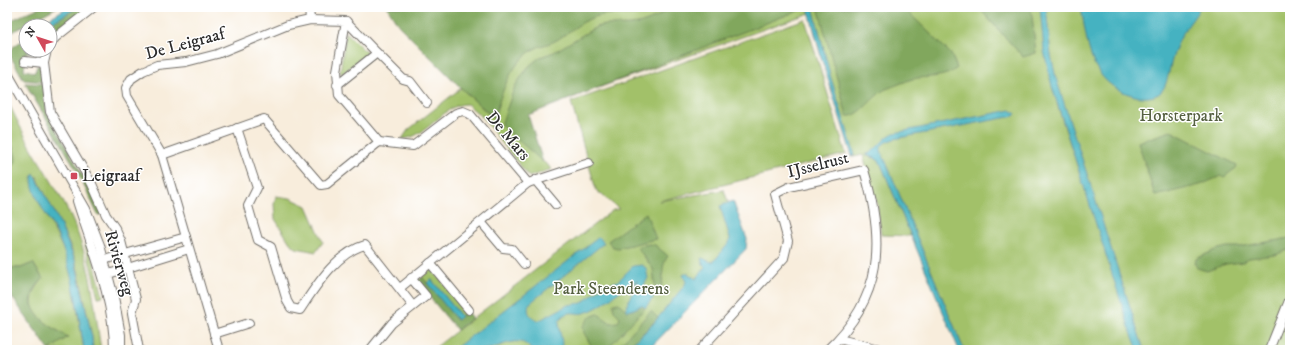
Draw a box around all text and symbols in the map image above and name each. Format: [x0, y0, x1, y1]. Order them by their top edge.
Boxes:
north arrow [18, 18, 58, 58]
street label: De Leigraaf [143, 22, 230, 65]
text: N [23, 24, 39, 40]
park label: Horsterpark [1139, 105, 1223, 127]
street label: De Mars [481, 107, 535, 166]
street label: IJsselrust [785, 147, 852, 183]
place label: Leigraaf [82, 165, 143, 187]
marker: Leigraaf [69, 171, 79, 181]
street label: Rivierweg [99, 228, 139, 299]
park label: Park Steenderens [553, 278, 669, 300]

